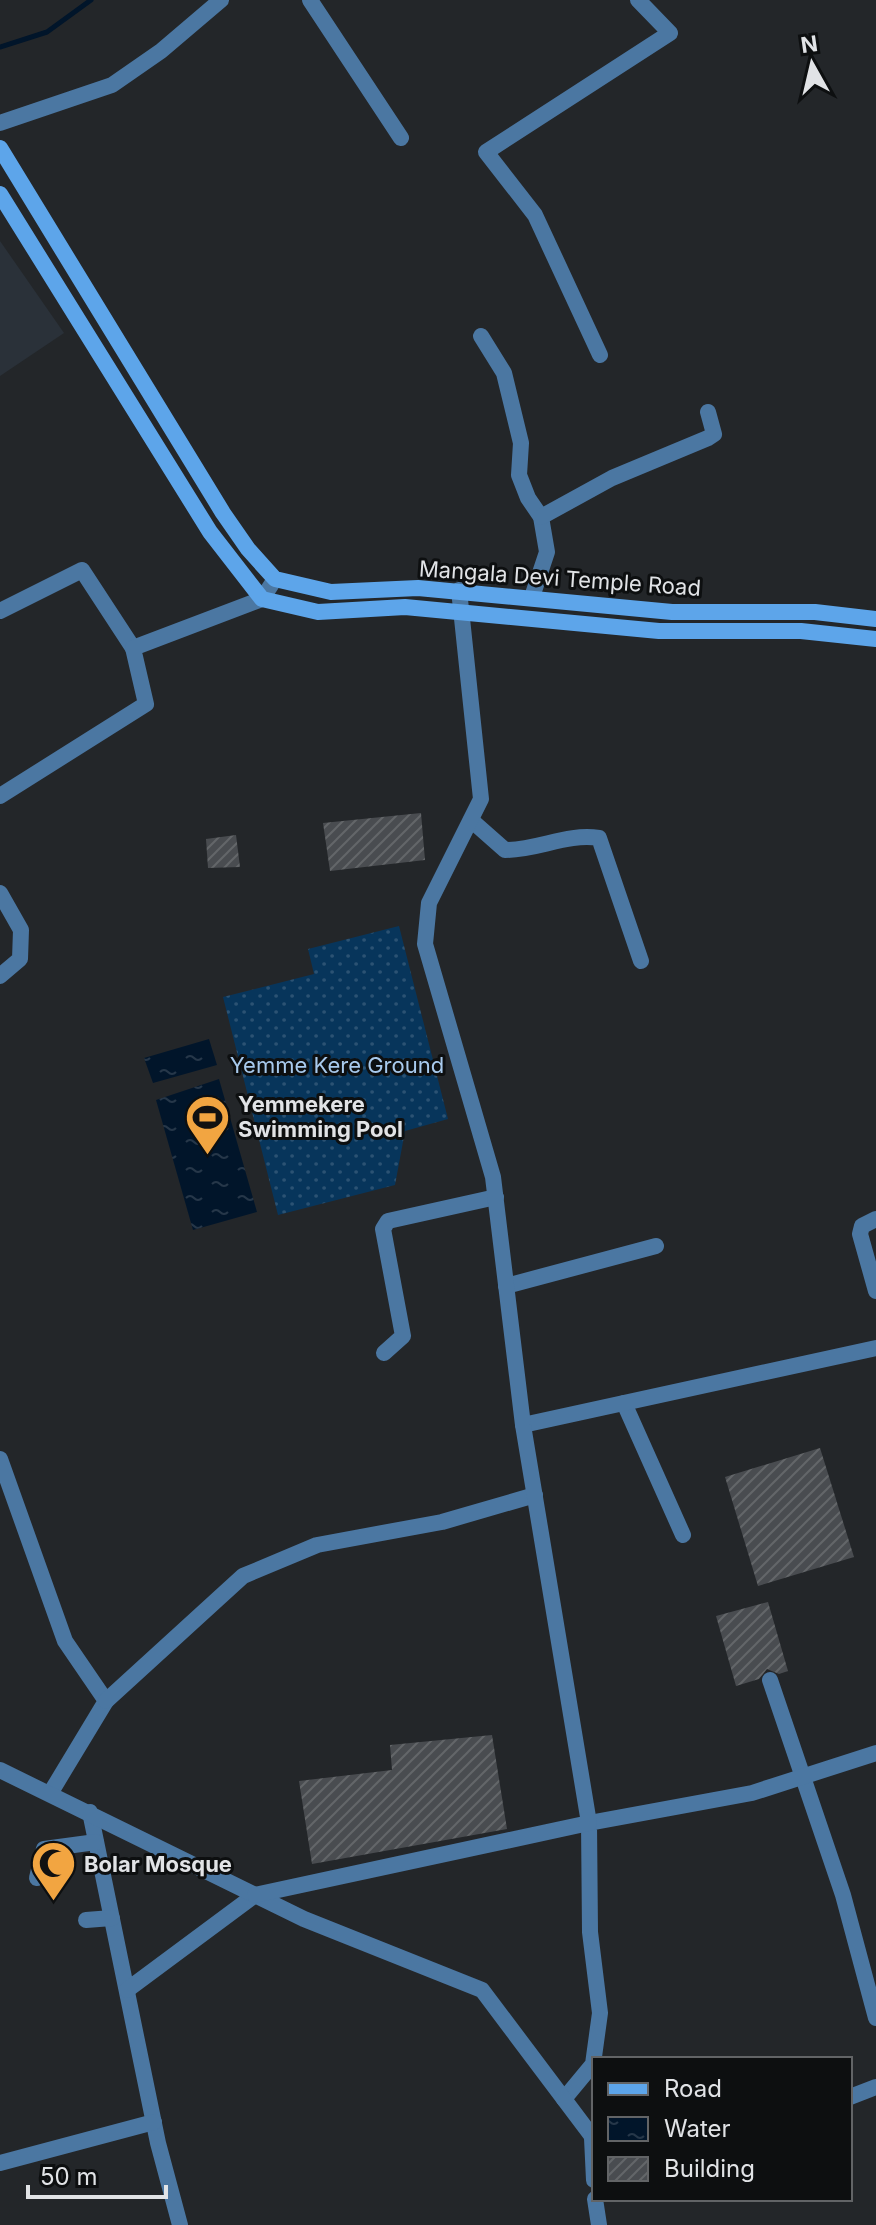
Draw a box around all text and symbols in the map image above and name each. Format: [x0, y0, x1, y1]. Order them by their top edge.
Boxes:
north arrow [772, 24, 852, 104]
text: N [799, 30, 819, 58]
street label: Mangala Devi Temple Road [418, 555, 702, 601]
park label: Yemme Kere Ground [230, 1052, 444, 1078]
place label: Yemmekere Swimming Pool [238, 1091, 403, 1142]
sports icon: Yemmekere Swimming Pool [183, 1093, 231, 1156]
mosque icon: Bolar Mosque [29, 1840, 77, 1903]
place label: Bolar Mosque [84, 1851, 232, 1877]
legend [592, 2057, 852, 2201]
text: Road [664, 2074, 722, 2103]
text: Water [664, 2114, 731, 2143]
scale bar [28, 2149, 166, 2199]
text: Building [664, 2154, 755, 2183]
text: 50 m [40, 2162, 98, 2191]

